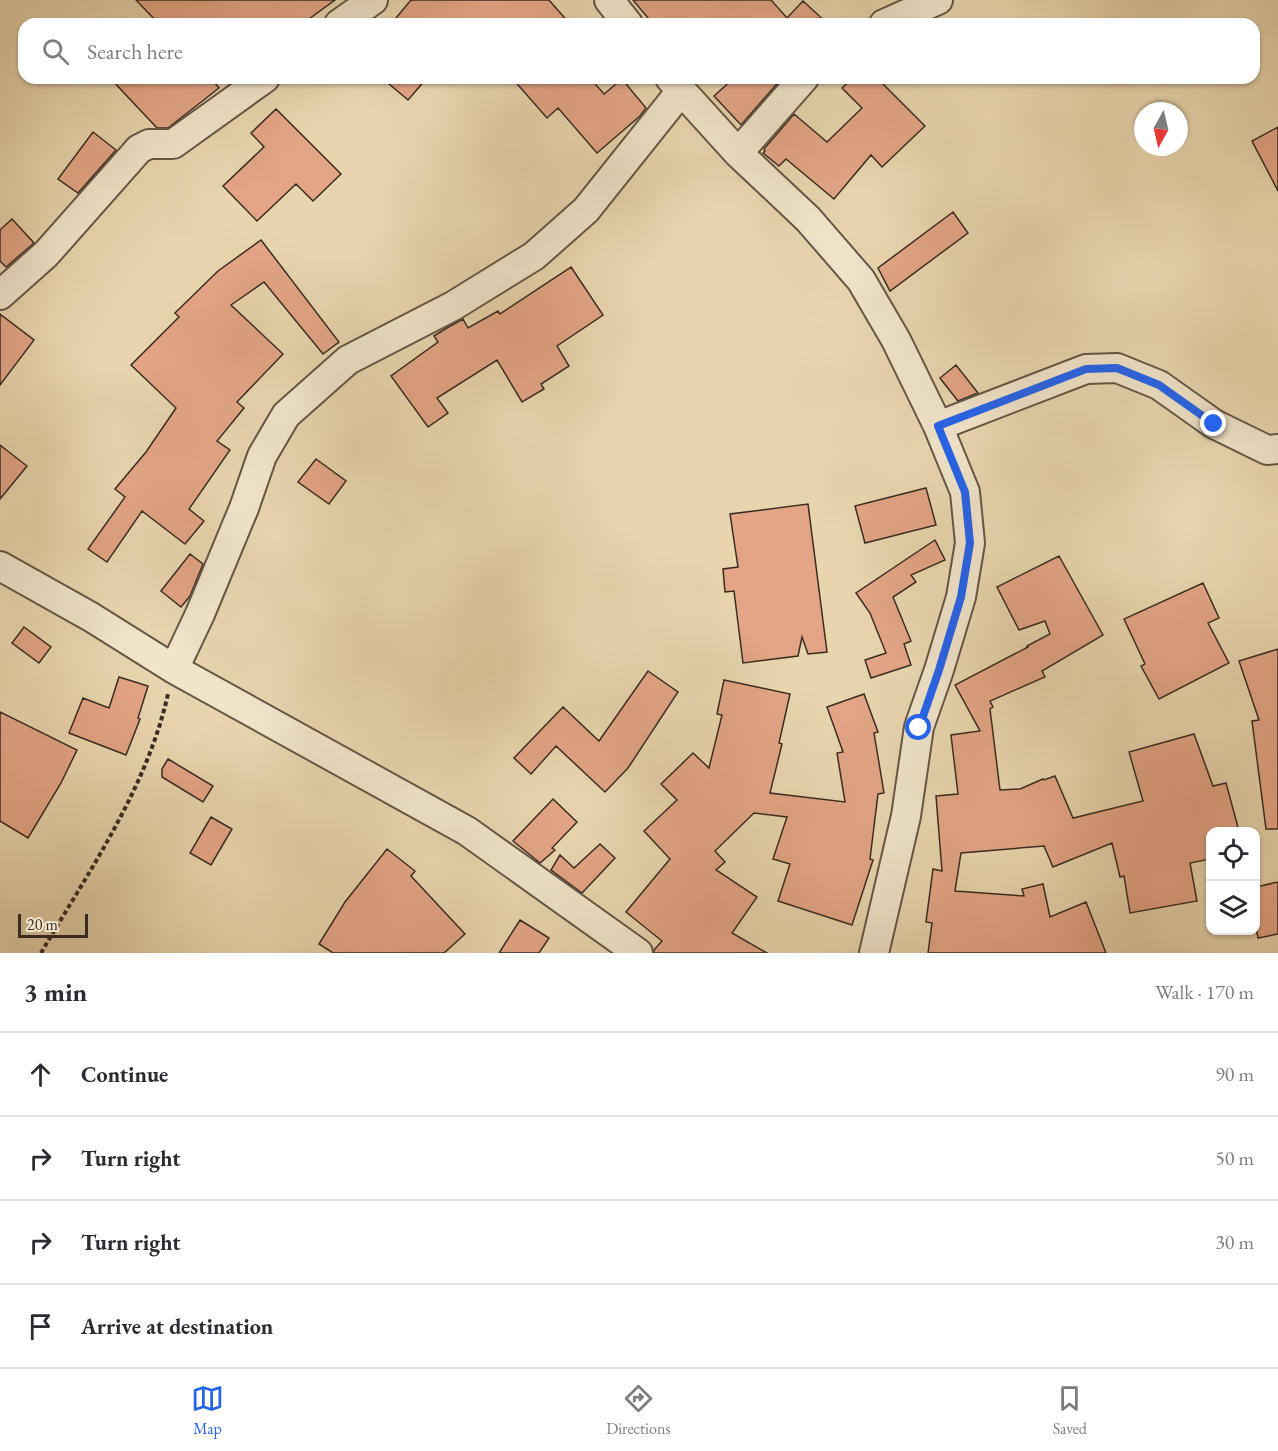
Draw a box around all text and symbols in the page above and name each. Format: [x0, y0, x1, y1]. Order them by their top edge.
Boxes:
search box [18, 18, 1260, 84]
icon: search [39, 35, 72, 68]
text: Search here [87, 37, 182, 66]
north arrow [1134, 102, 1188, 156]
route end [1200, 410, 1226, 436]
route start [905, 714, 931, 740]
map controls [1206, 827, 1260, 935]
button: locate [1206, 827, 1260, 881]
button: layers [1206, 881, 1260, 935]
scale bar [18, 911, 88, 938]
text: 20 m [27, 914, 58, 935]
text: 3 min [24, 975, 87, 1009]
text: Walk · 170 m [1155, 979, 1254, 1005]
icon: ahead [24, 1058, 57, 1091]
text: Continue [81, 1060, 168, 1089]
text: 90 m [1215, 1061, 1254, 1087]
icon: right [24, 1142, 57, 1175]
text: Turn right [81, 1144, 180, 1173]
text: 50 m [1215, 1145, 1254, 1171]
icon: right [24, 1226, 57, 1259]
text: Turn right [81, 1228, 180, 1257]
text: 30 m [1215, 1229, 1254, 1255]
icon: arrive [24, 1310, 57, 1343]
text: Arrive at destination [81, 1312, 273, 1341]
tab: Map [191, 1382, 224, 1439]
tab: Directions [606, 1382, 671, 1439]
tab: Saved [1053, 1382, 1087, 1439]

